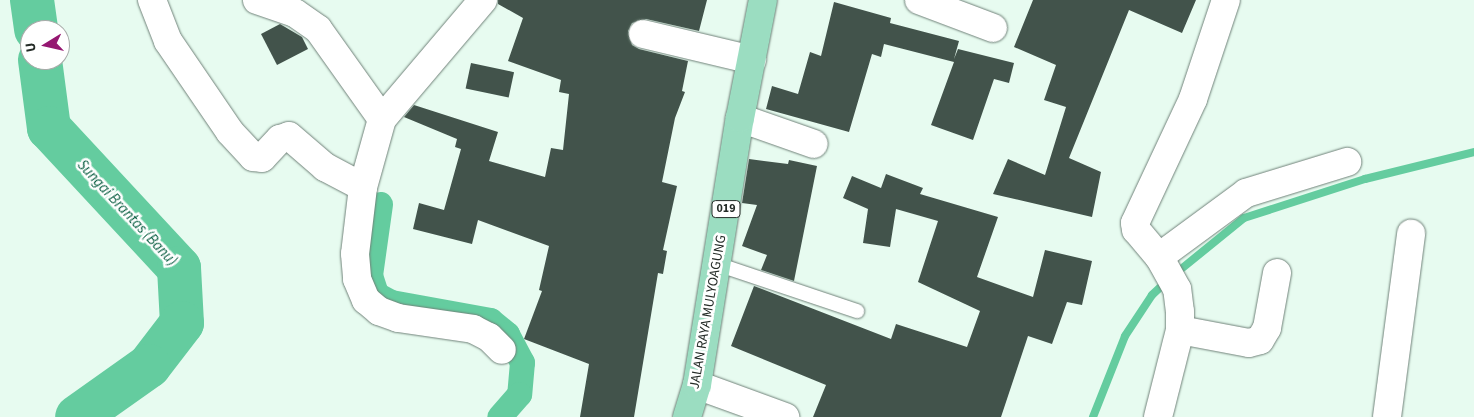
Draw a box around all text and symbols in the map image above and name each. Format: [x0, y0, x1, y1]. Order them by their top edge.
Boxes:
north arrow [20, 20, 70, 70]
text: U [21, 41, 42, 53]
water label: Sungai Brantas (Banu) [73, 156, 181, 270]
road number: 019 [711, 200, 741, 218]
street label: JALAN RAYA MULYOAGUNG [686, 234, 730, 390]

